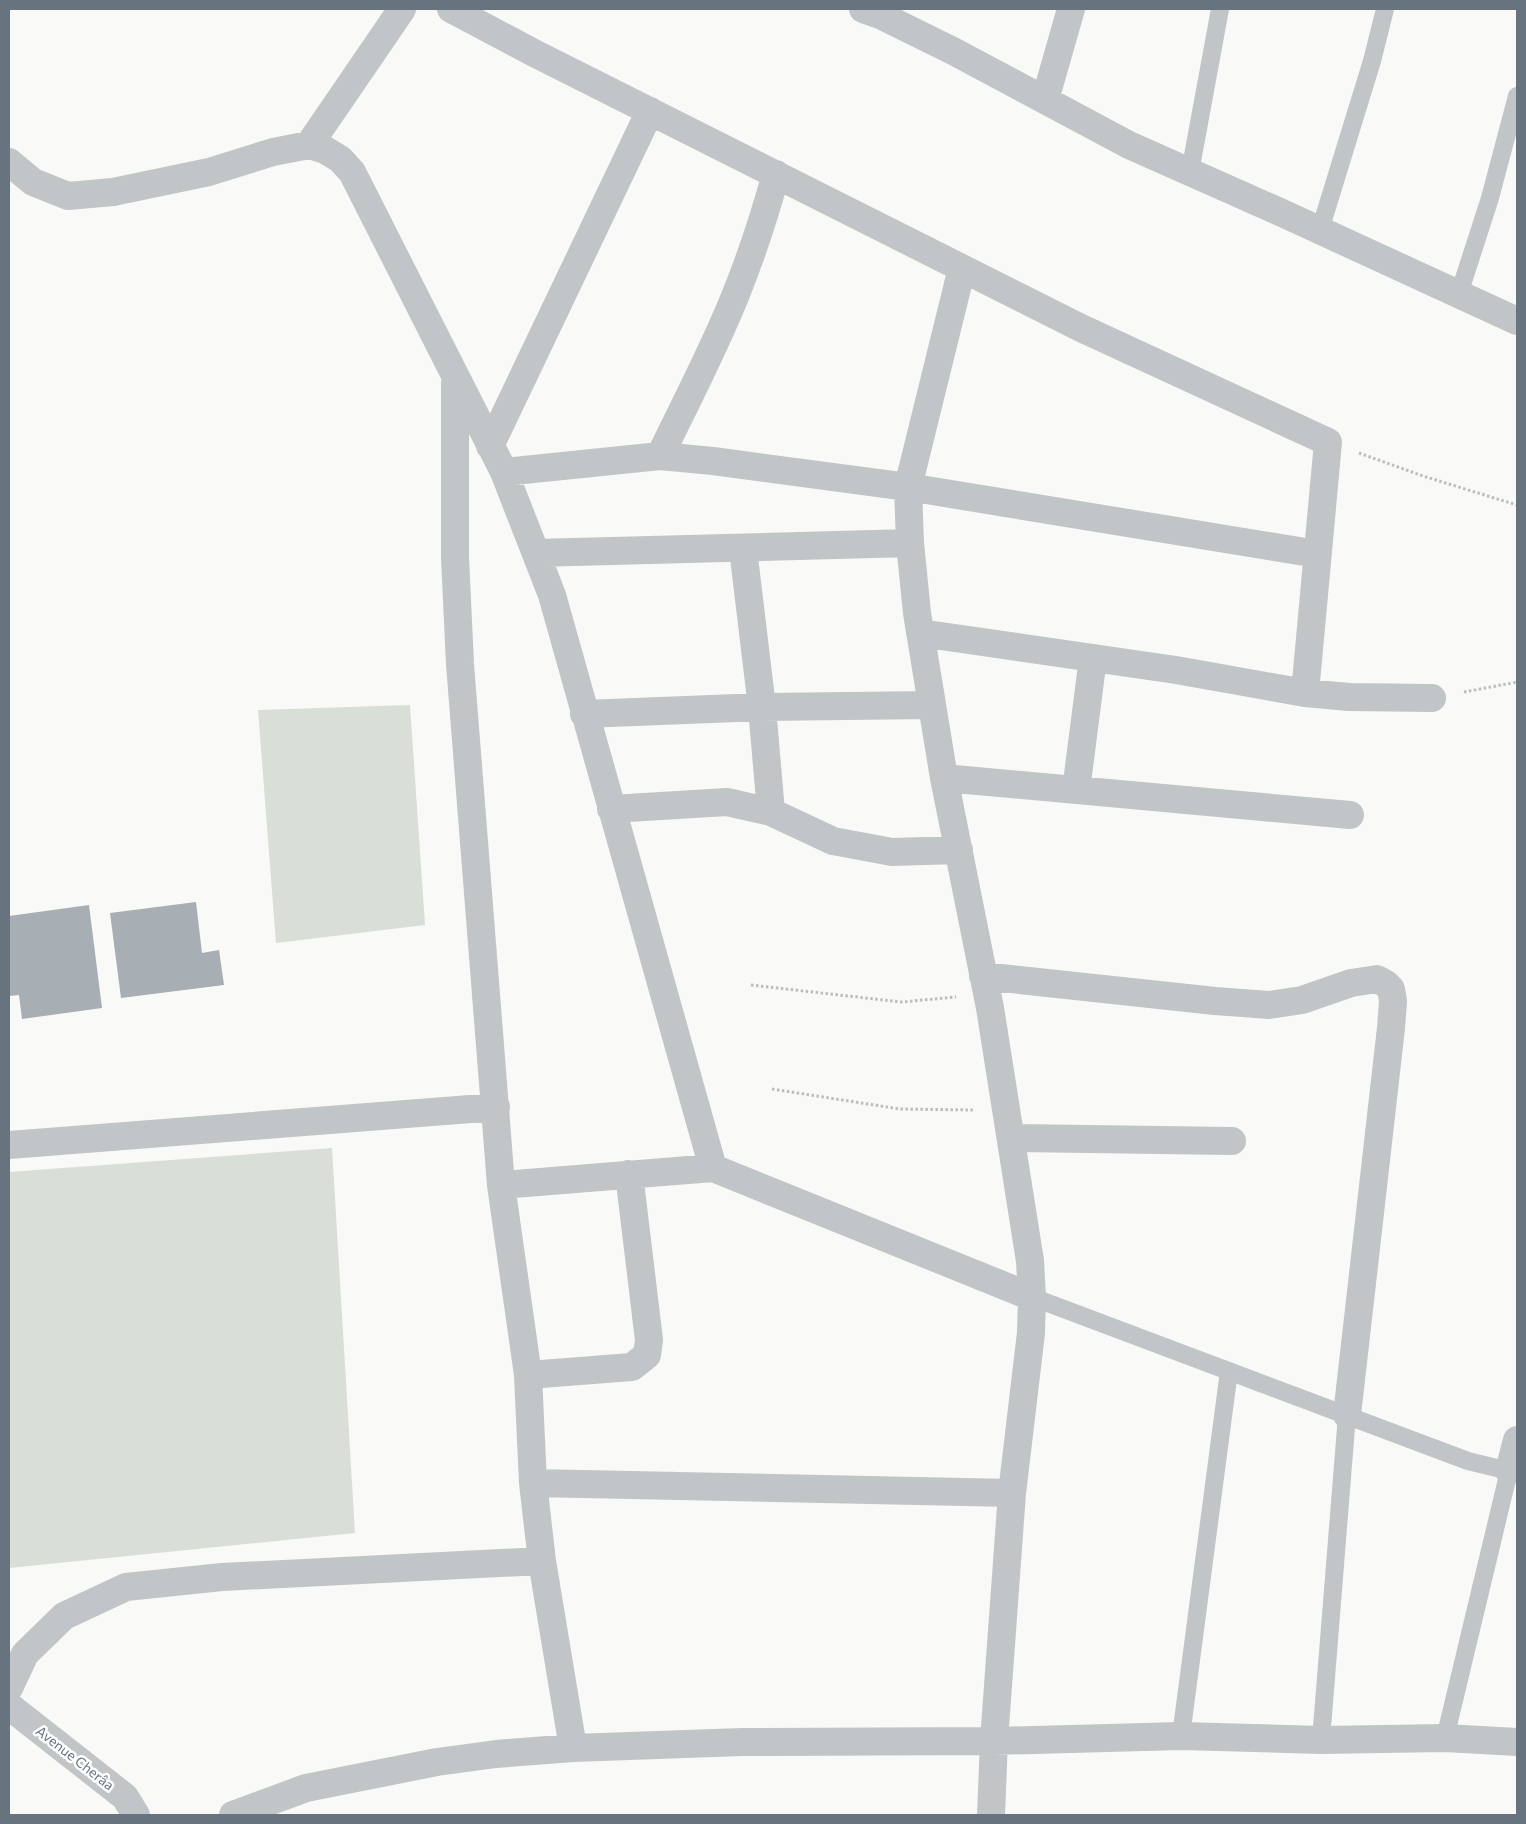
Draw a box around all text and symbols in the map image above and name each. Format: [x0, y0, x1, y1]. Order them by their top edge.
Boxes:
street label: Avenue Cherâa [33, 1722, 118, 1793]

